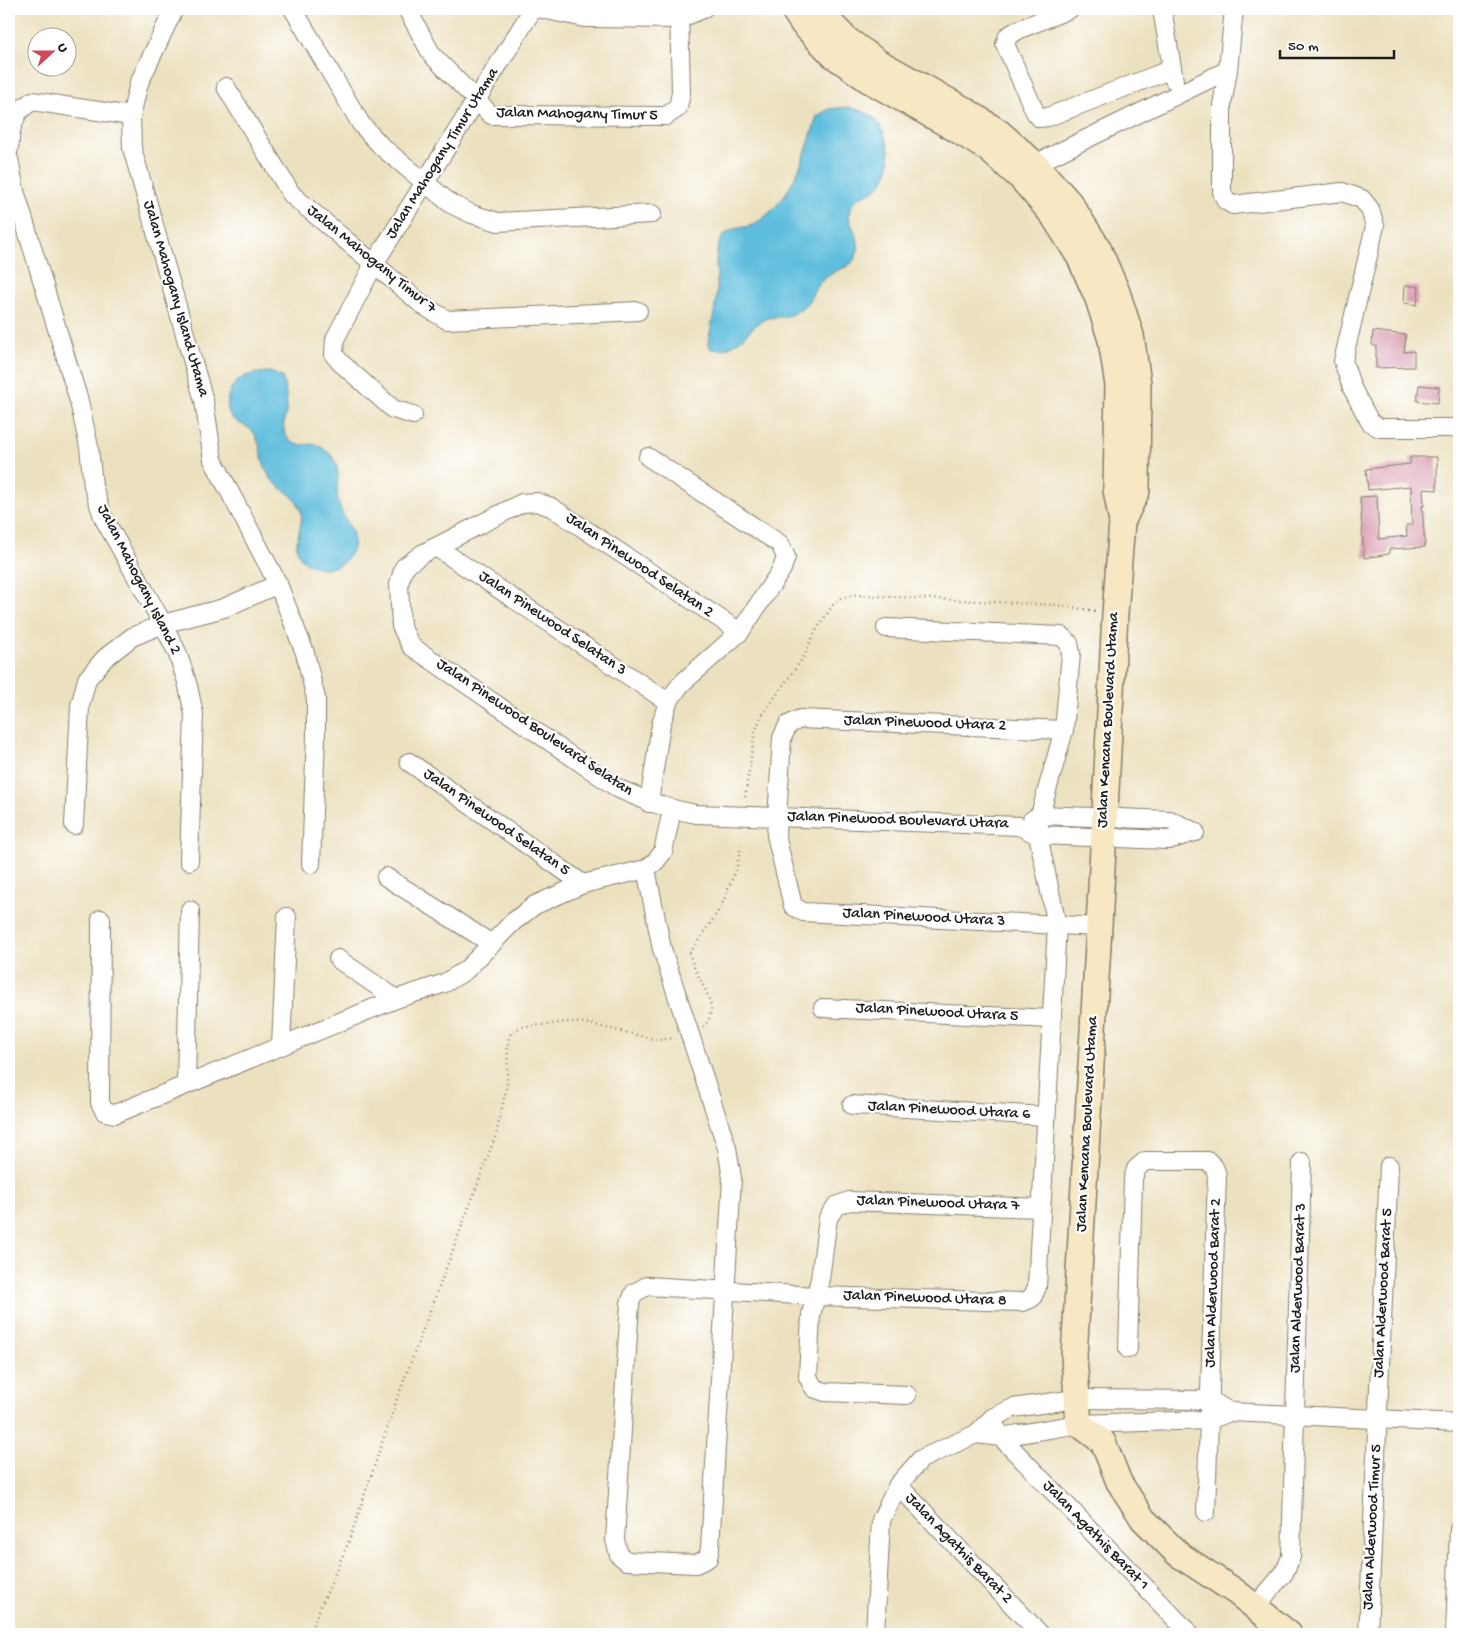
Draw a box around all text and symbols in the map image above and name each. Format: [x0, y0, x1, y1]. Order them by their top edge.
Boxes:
north arrow [28, 28, 78, 78]
scale bar [1280, 28, 1394, 60]
text: 50 m [1288, 38, 1319, 56]
text: U [52, 41, 71, 55]
street label: Jalan Mahogany Timur Utama [382, 64, 504, 243]
street label: Jalan Mahogany Timur 5 [496, 104, 658, 126]
street label: Jalan Mahogany Island Utama [138, 199, 212, 400]
street label: Jalan Mahogany Timur 7 [302, 202, 440, 319]
street label: Jalan Mahogany Island 2 [92, 502, 184, 658]
street label: Jalan Pinewood Selatan 2 [561, 509, 717, 623]
street label: Jalan Pinewood Selatan 3 [474, 567, 630, 681]
street label: Jalan Kencana Boulevard Utama [1094, 611, 1124, 828]
street label: Jalan Pinewood Boulevard Selatan [432, 655, 636, 801]
street label: Jalan Pinewood Utara 2 [844, 712, 1007, 736]
street label: Jalan Pinewood Selatan 5 [419, 765, 573, 881]
street label: Jalan Pinewood Boulevard Utara [787, 808, 1010, 834]
street label: Jalan Pinewood Utara 3 [842, 904, 1006, 932]
street label: Jalan Pinewood Utara 5 [855, 999, 1019, 1027]
street label: Jalan Kencana Boulevard Utama [1073, 1015, 1103, 1232]
street label: Jalan Pinewood Utara 6 [867, 1097, 1032, 1125]
street label: Jalan Pinewood Utara 7 [856, 1192, 1020, 1216]
street label: Jalan Alderwood Barat 2 [1202, 1198, 1226, 1368]
street label: Jalan Alderwood Barat 3 [1287, 1203, 1311, 1373]
street label: Jalan Alderwood Barat 5 [1370, 1208, 1398, 1378]
street label: Jalan Pinewood Utara 8 [843, 1287, 1007, 1311]
street label: Jalan Alderwood Timur 5 [1359, 1444, 1387, 1610]
street label: Jalan Agathis Barat 1 [1038, 1477, 1152, 1595]
street label: Jalan Agathis Barat 2 [900, 1490, 1016, 1608]

